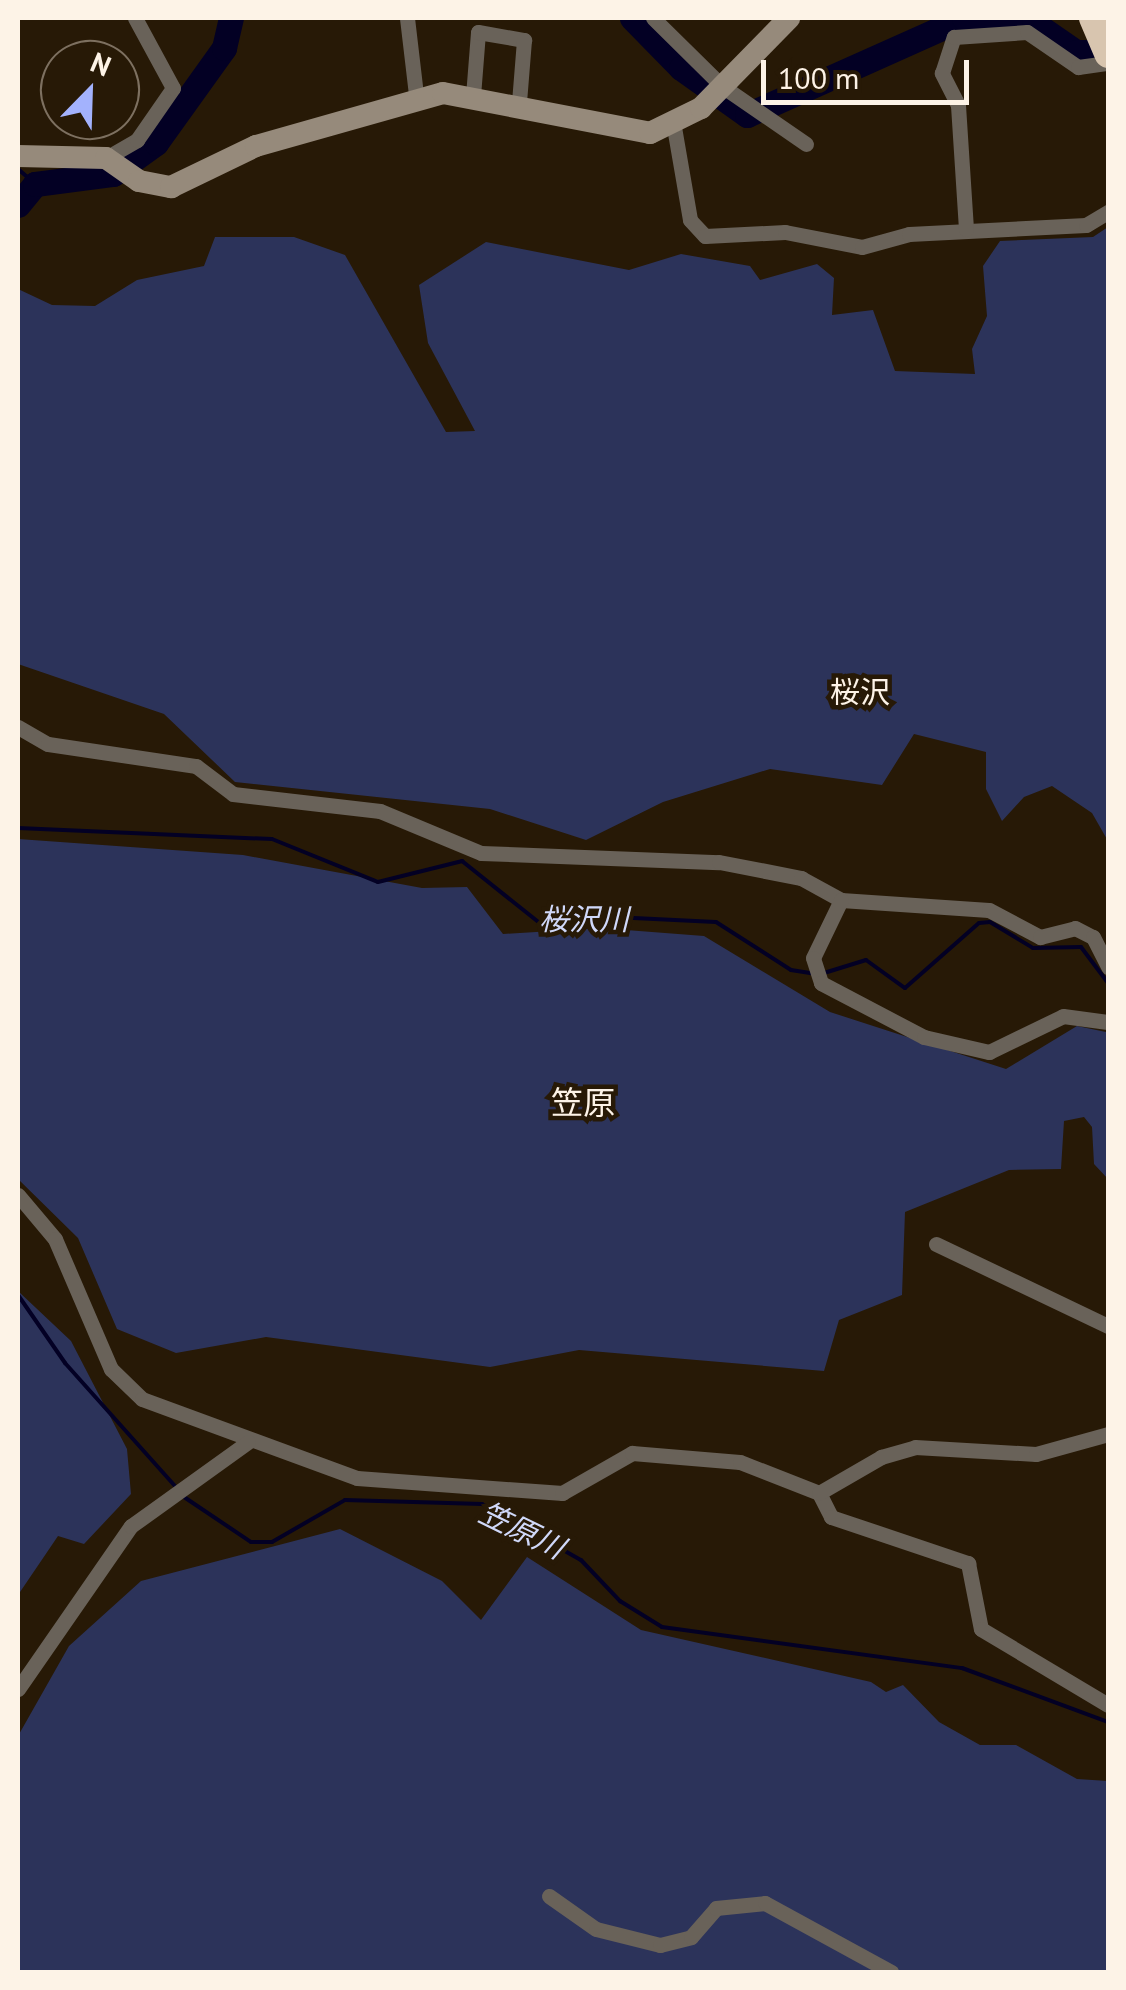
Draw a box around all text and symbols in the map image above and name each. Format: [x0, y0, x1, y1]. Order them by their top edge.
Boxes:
north arrow [40, 40, 140, 140]
scale bar [766, 40, 974, 102]
text: N [85, 43, 117, 84]
text: 100 m [778, 58, 859, 97]
district label: 桜沢 [830, 674, 890, 710]
water label: 桜沢川 [539, 901, 629, 937]
district label: 笠原 [551, 1083, 615, 1121]
water label: 笠原川 [474, 1494, 570, 1566]

